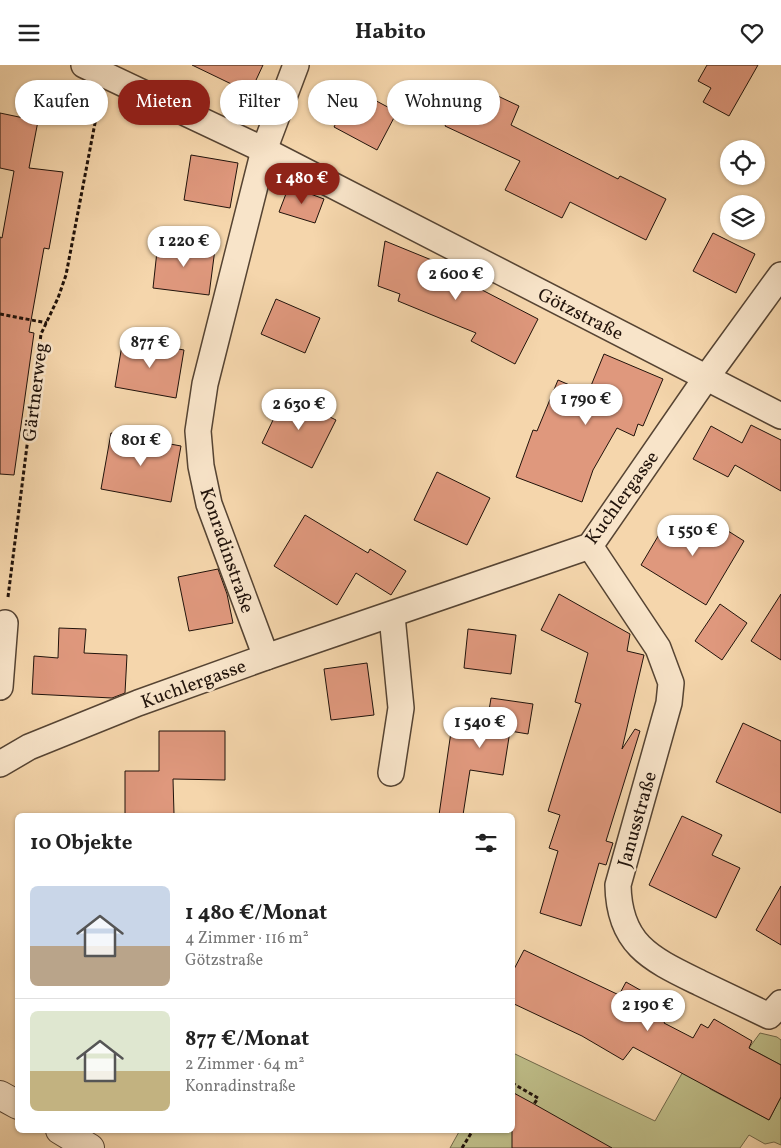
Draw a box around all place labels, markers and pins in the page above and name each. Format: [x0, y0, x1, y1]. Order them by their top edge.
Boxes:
pin: 1 480 € [256, 163, 348, 205]
pin: 1 220 € [138, 225, 230, 268]
pin: 2 600 € [410, 259, 502, 301]
pin: 877 € [115, 327, 185, 369]
pin: 1 790 € [540, 383, 632, 426]
pin: 2 630 € [253, 389, 345, 431]
pin: 801 € [106, 425, 176, 467]
pin: 1 550 € [647, 515, 739, 557]
pin: 1 540 € [434, 707, 526, 749]
pin: 2 190 € [602, 989, 694, 1032]

